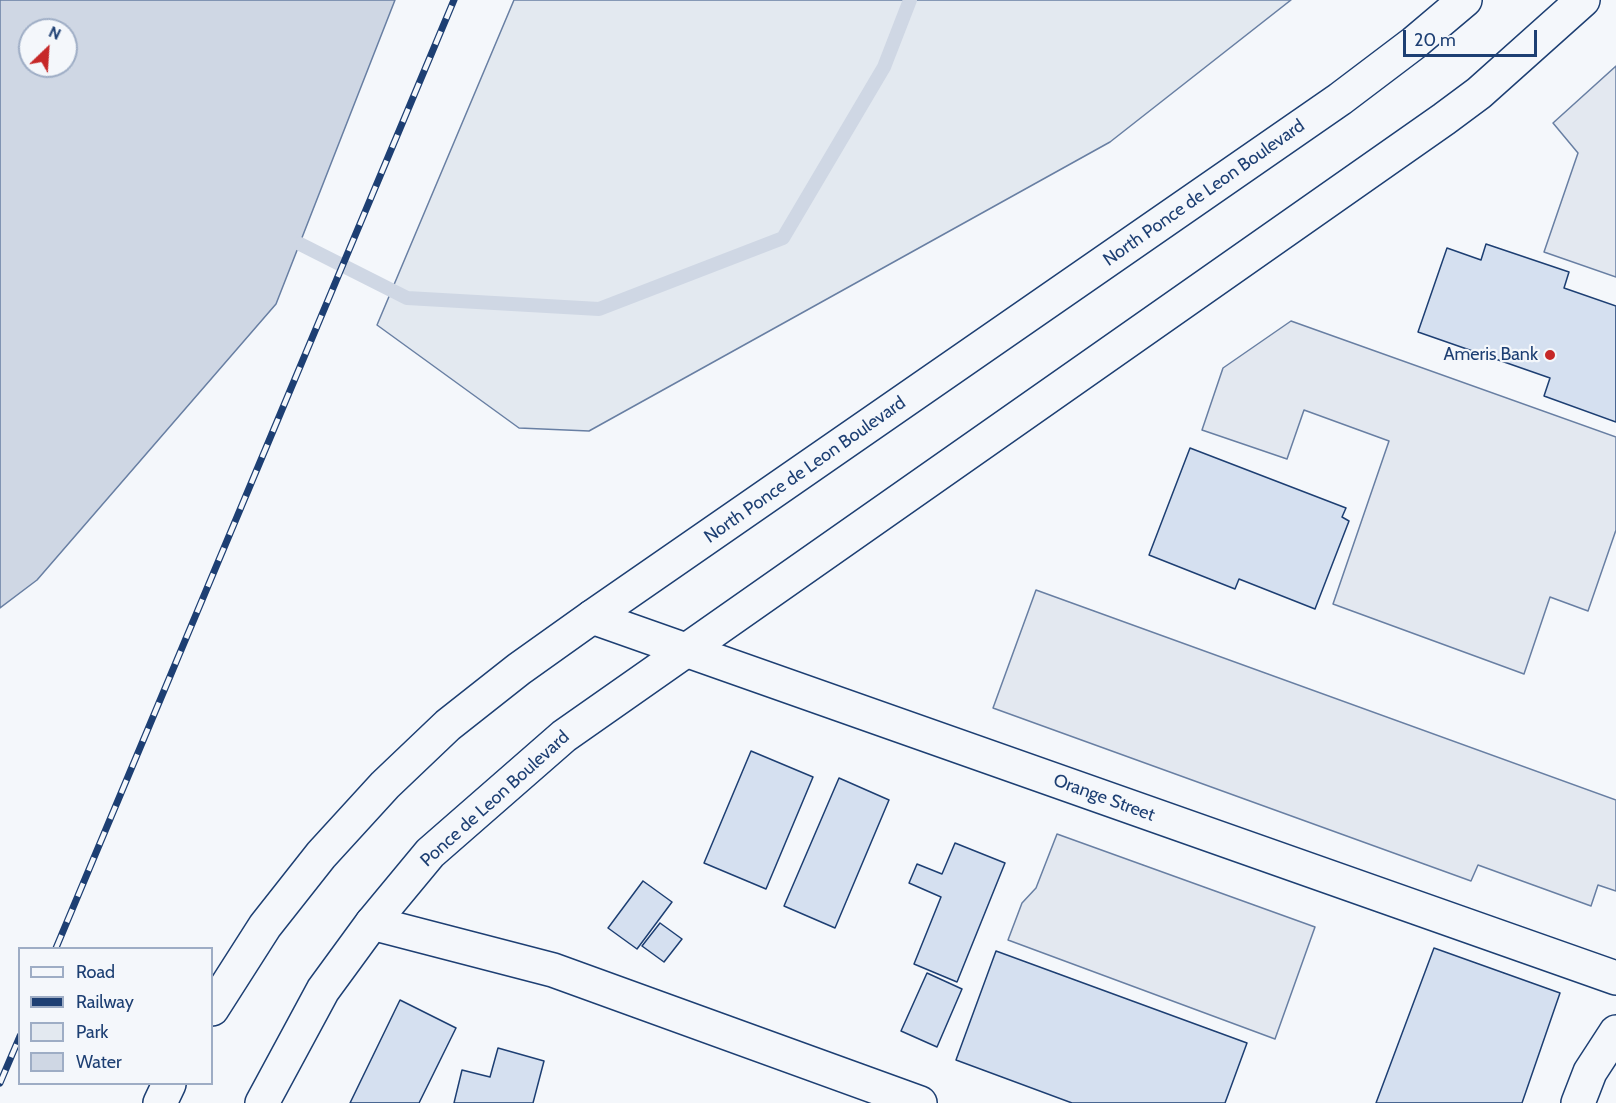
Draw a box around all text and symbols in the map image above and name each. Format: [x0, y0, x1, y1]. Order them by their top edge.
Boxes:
north arrow [18, 18, 78, 78]
scale bar [1406, 18, 1540, 56]
text: N [46, 22, 64, 44]
text: 20 m [1414, 29, 1456, 51]
street label: North Ponce de Leon Boulevard [1099, 115, 1309, 271]
place label: Ameris Bank [1443, 344, 1538, 366]
marker: Ameris Bank [1543, 348, 1557, 362]
street label: North Ponce de Leon Boulevard [700, 392, 910, 548]
street label: Ponce de Leon Boulevard [416, 726, 574, 872]
street label: Orange Street [1050, 770, 1158, 826]
legend [18, 947, 213, 1085]
text: Road [76, 961, 115, 983]
text: Railway [76, 991, 134, 1013]
text: Park [76, 1021, 108, 1043]
text: Water [76, 1051, 122, 1073]

